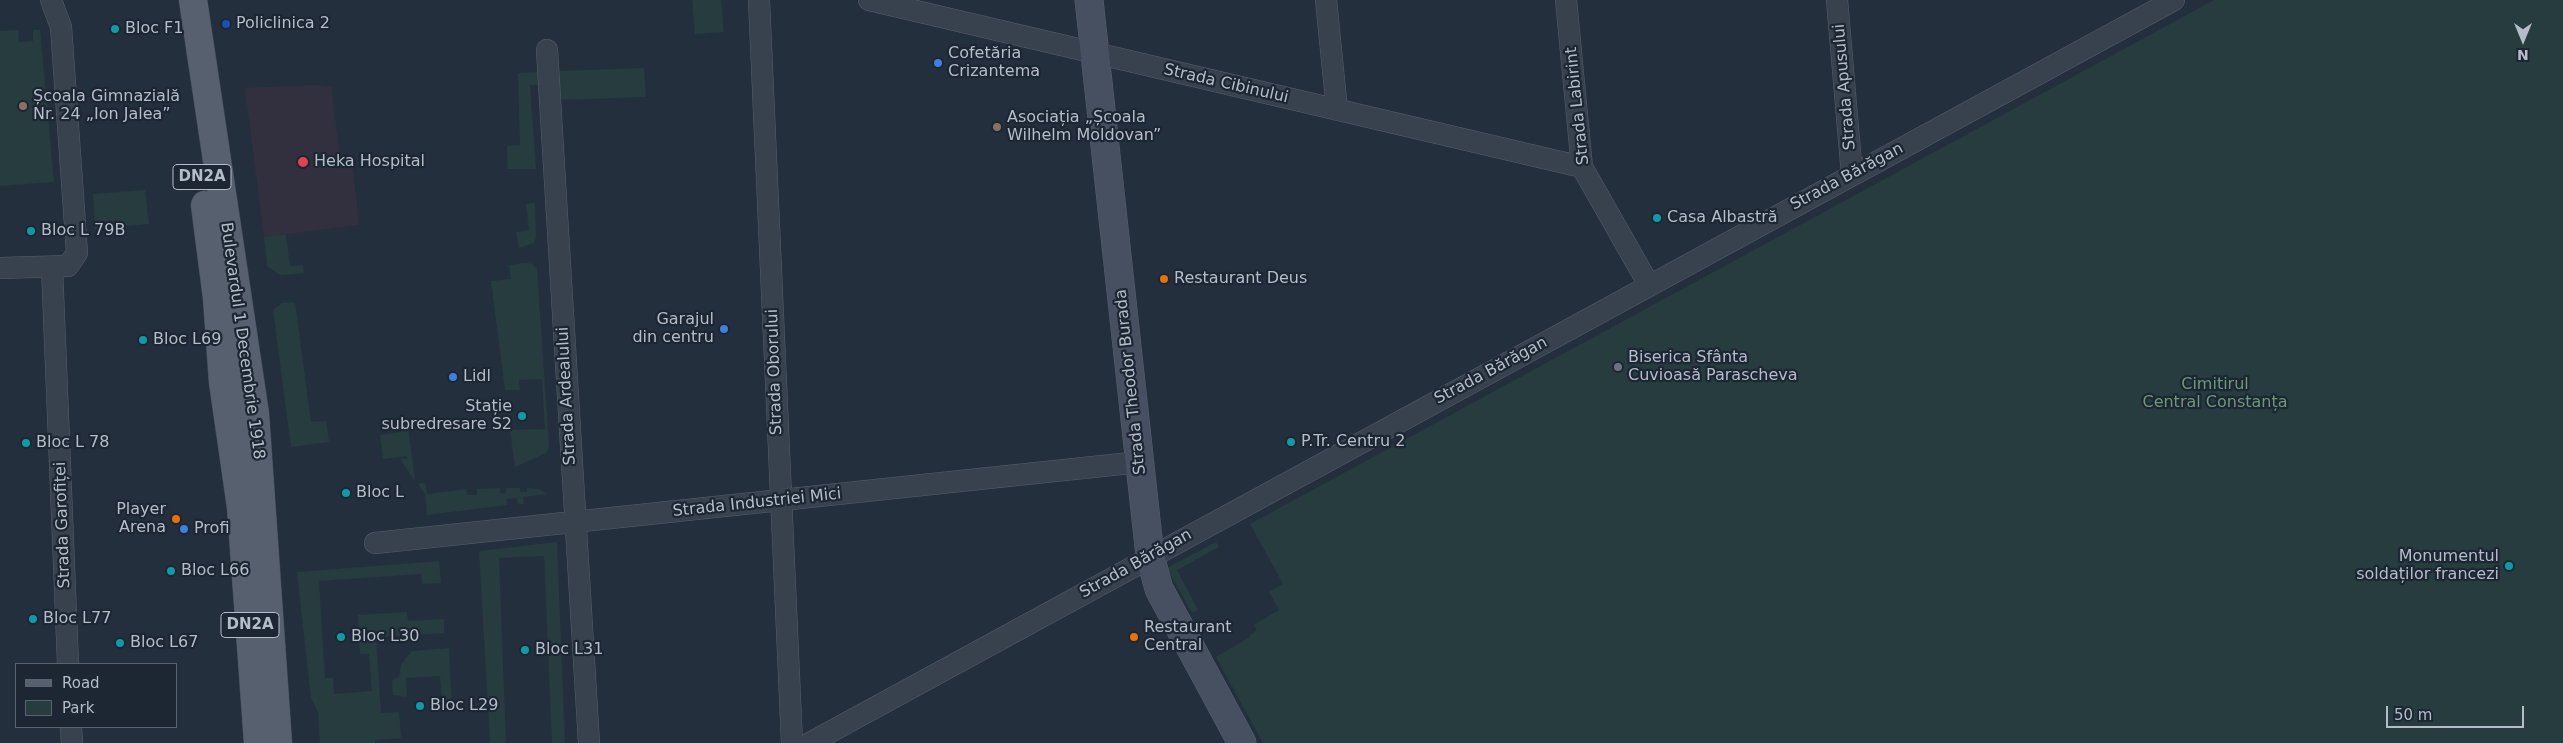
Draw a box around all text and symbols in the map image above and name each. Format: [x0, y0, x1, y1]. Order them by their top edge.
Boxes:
place label: Policlinica 2 [236, 14, 330, 34]
north arrow [2498, 15, 2548, 65]
marker: Policlinica 2 [220, 18, 232, 30]
place label: Bloc F1 [125, 19, 183, 39]
marker: Bloc F1 [109, 23, 121, 35]
street label: Strada Apusului [1830, 23, 1860, 151]
place label: Cofetăria Crizantema [948, 44, 1040, 82]
street label: Strada Labirint [1562, 46, 1594, 166]
text: N [2517, 47, 2529, 63]
marker: Cofetăria Crizantema [932, 57, 944, 69]
street label: Strada Cibinului [1162, 60, 1290, 108]
place label: Școala Gimnazială Nr. 24 „Ion Jalea” [33, 87, 180, 125]
marker: Școala Gimnazială Nr. 24 „Ion Jalea” [17, 100, 29, 112]
place label: Asociația „Școala Wilhelm Moldovan” [1007, 108, 1161, 146]
marker: Asociația „Școala Wilhelm Moldovan” [991, 121, 1003, 133]
street label: Strada Bărăgan [1787, 139, 1907, 215]
place label: Heka Hospital [314, 152, 425, 172]
marker: Heka Hospital [296, 155, 310, 169]
road number: DN2A [173, 164, 231, 190]
place label: Casa Albastră [1667, 208, 1778, 228]
marker: Casa Albastră [1651, 212, 1663, 224]
place label: Bloc L 79B [41, 221, 125, 241]
street label: Bulevardul 1 Decembrie 1918 [216, 221, 268, 461]
marker: Bloc L 79B [25, 225, 37, 237]
place label: Restaurant Deus [1174, 269, 1307, 289]
marker: Restaurant Deus [1158, 273, 1170, 285]
street label: Strada Theodor Burada [1112, 288, 1150, 476]
street label: Strada Oborului [763, 309, 787, 435]
place label: Garajul din centru [632, 310, 714, 348]
marker: Garajul din centru [718, 323, 730, 335]
street label: Strada Ardealului [554, 326, 580, 466]
place label: Bloc L69 [153, 330, 221, 350]
street label: Strada Bărăgan [1431, 333, 1551, 409]
marker: Bloc L69 [137, 334, 149, 346]
place label: Biserica Sfânta Cuvioasă Parascheva [1628, 348, 1798, 386]
marker: Biserica Sfânta Cuvioasă Parascheva [1612, 361, 1624, 373]
place label: Lidl [463, 367, 491, 387]
marker: Lidl [447, 371, 459, 383]
park label: Cimitirul Central Constanța [2142, 375, 2288, 413]
place label: Stație subredresare S2 [381, 397, 512, 435]
marker: Stație subredresare S2 [516, 410, 528, 422]
place label: P.Tr. Centru 2 [1301, 432, 1405, 452]
place label: Bloc L 78 [36, 433, 109, 453]
marker: P.Tr. Centru 2 [1285, 436, 1297, 448]
marker: Bloc L 78 [20, 437, 32, 449]
street label: Strada Garofiței [51, 461, 75, 589]
place label: Bloc L [356, 483, 404, 503]
street label: Strada Industriei Mici [672, 485, 842, 521]
marker: Bloc L [340, 487, 352, 499]
place label: Player Arena [116, 500, 166, 538]
marker: Player Arena [170, 513, 182, 525]
place label: Profi [194, 519, 229, 539]
marker: Profi [178, 523, 190, 535]
street label: Strada Bărăgan [1077, 525, 1195, 603]
place label: Monumentul soldaților francezi [2356, 547, 2499, 585]
marker: Monumentul soldaților francezi [2503, 560, 2515, 572]
place label: Bloc L66 [181, 561, 249, 581]
marker: Bloc L66 [165, 565, 177, 577]
place label: Bloc L77 [43, 609, 111, 629]
road number: DN2A [221, 612, 279, 638]
marker: Bloc L77 [27, 613, 39, 625]
place label: Restaurant Central [1144, 618, 1232, 656]
place label: Bloc L30 [351, 627, 419, 647]
marker: Bloc L30 [335, 631, 347, 643]
marker: Restaurant Central [1128, 631, 1140, 643]
place label: Bloc L67 [130, 633, 198, 653]
marker: Bloc L67 [114, 637, 126, 649]
place label: Bloc L31 [535, 640, 603, 660]
marker: Bloc L31 [519, 644, 531, 656]
legend [15, 663, 178, 728]
text: Road [62, 674, 100, 692]
place label: Bloc L29 [430, 696, 498, 716]
scale bar [2388, 696, 2526, 728]
text: Park [62, 699, 94, 717]
marker: Bloc L29 [414, 700, 426, 712]
text: 50 m [2394, 706, 2432, 724]

